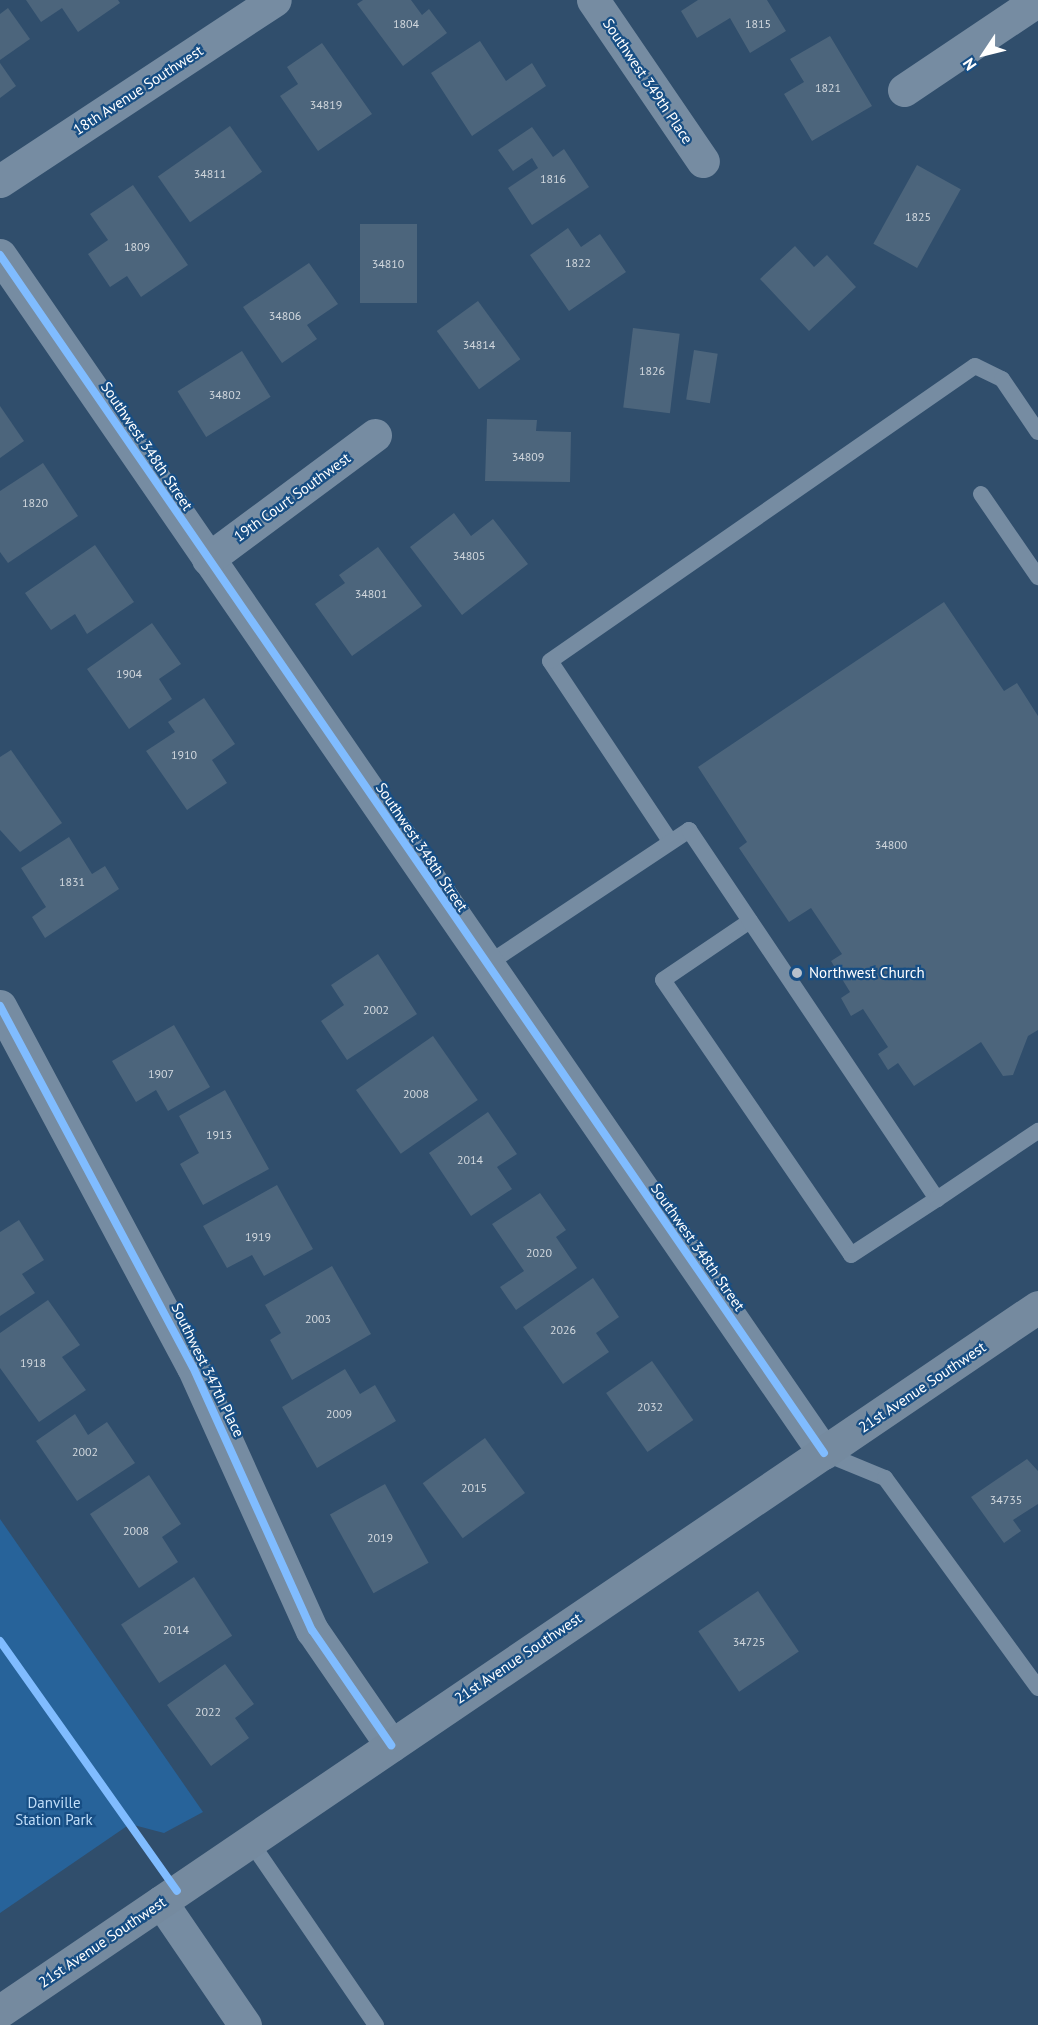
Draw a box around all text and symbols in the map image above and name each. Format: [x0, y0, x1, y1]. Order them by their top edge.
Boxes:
street label: Southwest 349th Place [599, 15, 697, 147]
house number: 1804 [393, 17, 419, 31]
house number: 1815 [745, 17, 771, 31]
north arrow [954, 24, 1014, 84]
street label: 18th Avenue Southwest [69, 41, 207, 139]
text: N [958, 54, 980, 74]
house number: 1821 [815, 81, 841, 95]
house number: 34819 [310, 98, 342, 112]
house number: 34811 [194, 167, 226, 181]
house number: 1816 [540, 172, 566, 186]
house number: 1825 [905, 210, 931, 224]
house number: 1809 [124, 240, 150, 254]
house number: 1822 [565, 256, 591, 270]
house number: 34810 [372, 257, 404, 271]
house number: 34806 [269, 309, 301, 323]
house number: 34814 [463, 338, 495, 352]
house number: 1826 [639, 364, 665, 378]
street label: Southwest 348th Street [97, 378, 197, 514]
house number: 34802 [209, 388, 241, 402]
street label: 19th Court Southwest [230, 449, 354, 545]
house number: 34809 [512, 450, 544, 464]
house number: 1820 [22, 496, 48, 510]
house number: 34805 [453, 549, 485, 563]
house number: 34801 [355, 587, 387, 601]
house number: 1904 [116, 667, 142, 681]
house number: 1910 [171, 748, 197, 762]
street label: Southwest 348th Street [372, 779, 472, 915]
house number: 34800 [875, 838, 907, 852]
house number: 1831 [59, 875, 85, 889]
place label: Northwest Church [809, 964, 925, 982]
marker: Northwest Church [790, 966, 804, 980]
house number: 2002 [363, 1003, 389, 1017]
house number: 1907 [148, 1067, 174, 1081]
house number: 2008 [403, 1087, 429, 1101]
house number: 1913 [206, 1128, 232, 1142]
house number: 2014 [457, 1153, 483, 1167]
street label: Southwest 348th Street [647, 1180, 749, 1314]
house number: 1919 [245, 1230, 271, 1244]
house number: 2020 [526, 1246, 552, 1260]
street label: Southwest 347th Place [168, 1300, 248, 1440]
house number: 2003 [305, 1312, 331, 1326]
house number: 2026 [550, 1323, 576, 1337]
street label: 21st Avenue Southwest [855, 1338, 989, 1436]
house number: 1918 [20, 1356, 46, 1370]
house number: 2032 [637, 1400, 663, 1414]
house number: 2009 [326, 1407, 352, 1421]
house number: 2002 [72, 1445, 98, 1459]
house number: 2015 [461, 1481, 487, 1495]
house number: 34735 [990, 1493, 1022, 1507]
house number: 2008 [123, 1524, 149, 1538]
house number: 2019 [367, 1531, 393, 1545]
street label: 21st Avenue Southwest [451, 1609, 585, 1707]
house number: 2014 [163, 1623, 189, 1637]
house number: 34725 [733, 1635, 765, 1649]
house number: 2022 [195, 1705, 221, 1719]
park label: Danville Station Park [15, 1793, 93, 1828]
street label: 21st Avenue Southwest [35, 1893, 169, 1991]

